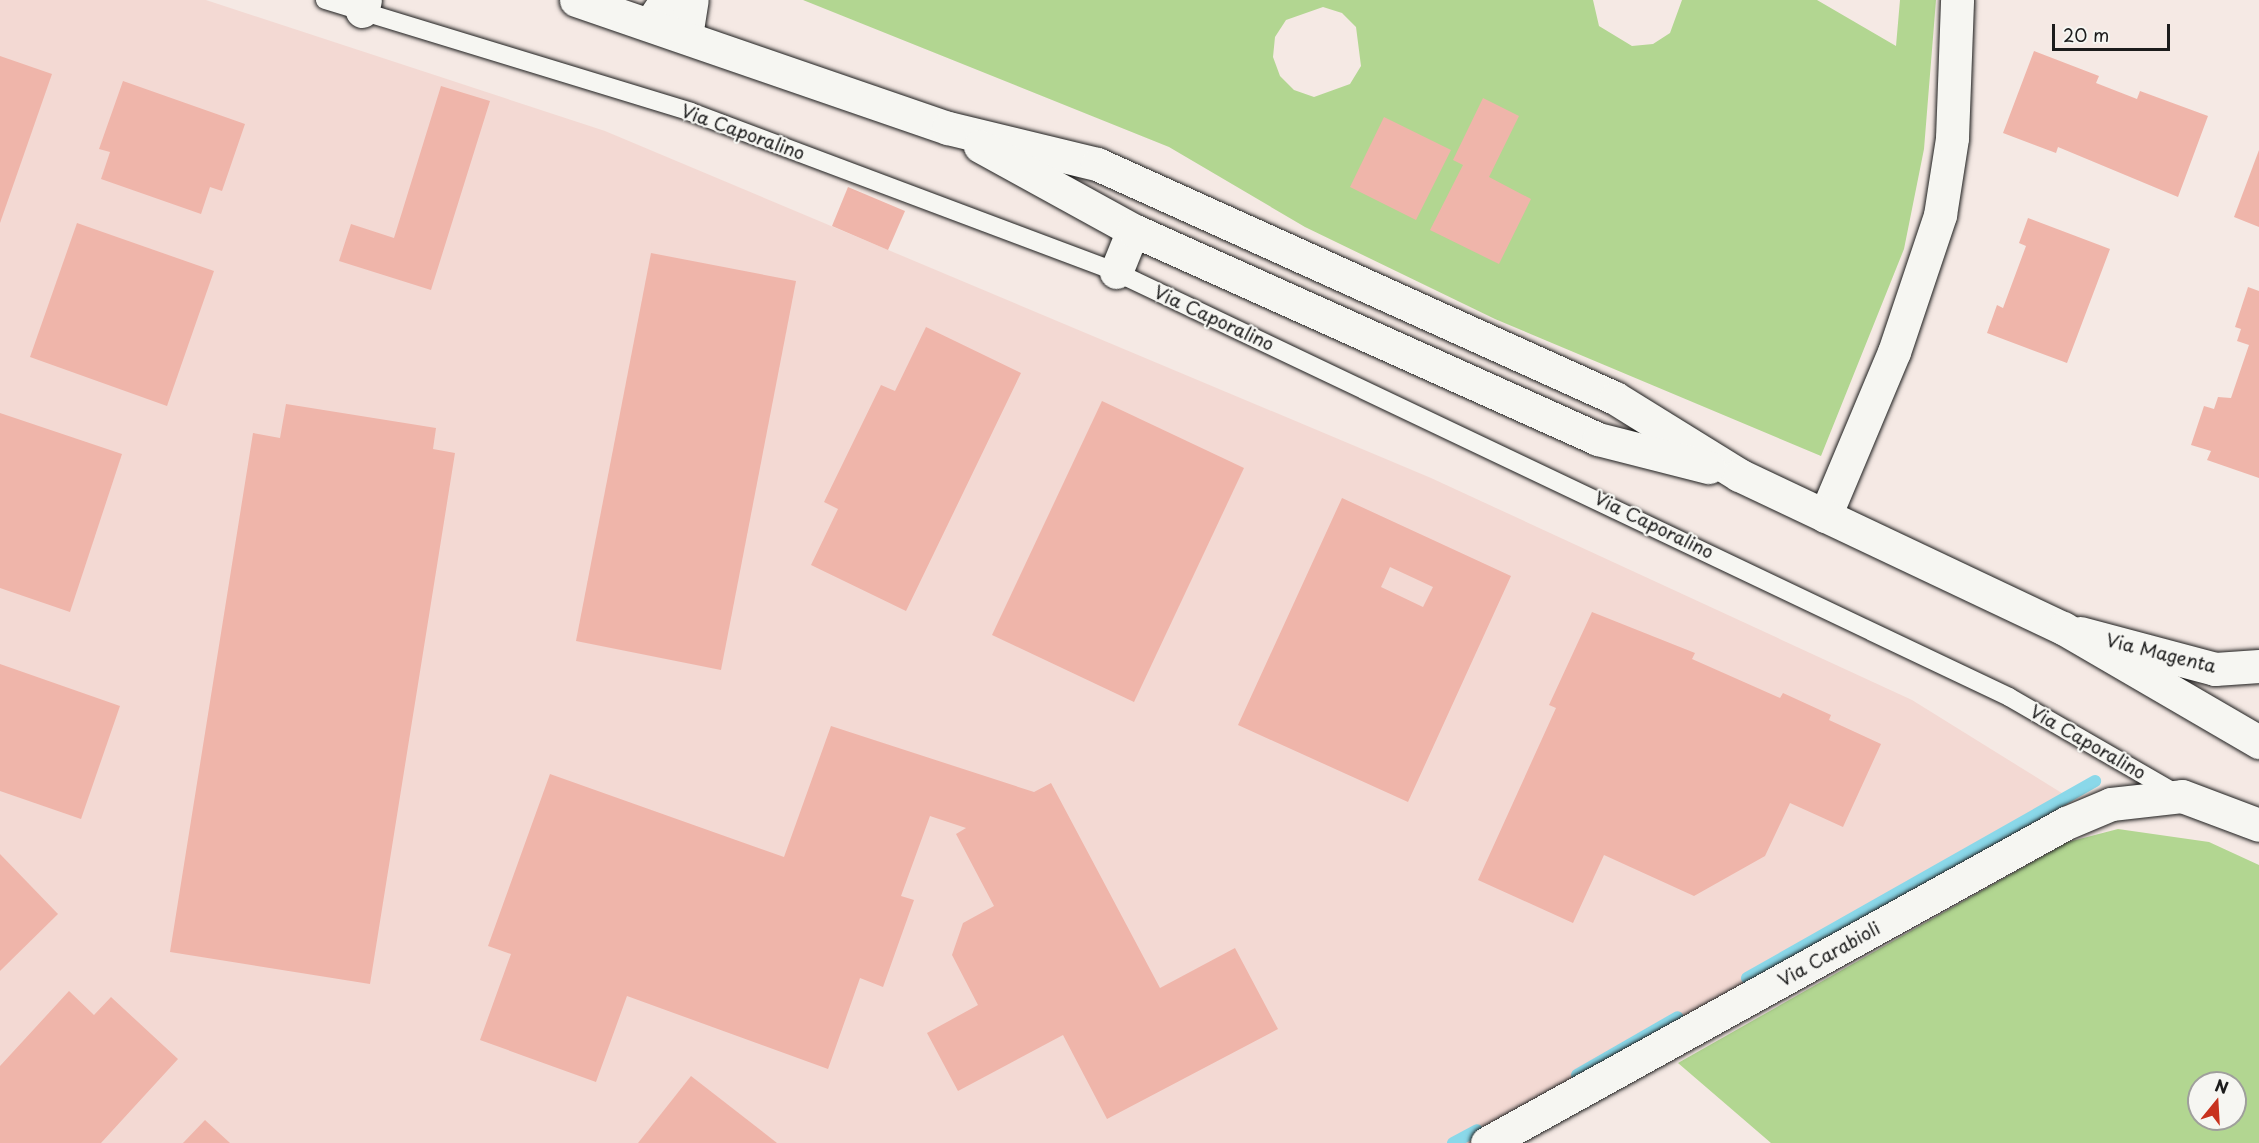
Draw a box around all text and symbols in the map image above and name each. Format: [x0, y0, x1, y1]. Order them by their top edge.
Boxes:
scale bar [2055, 12, 2174, 50]
text: 20 m [2063, 21, 2109, 48]
street label: Via Caporalino [679, 100, 807, 164]
street label: Via Caporalino [1151, 281, 1277, 355]
street label: Via Caporalino [1591, 487, 1717, 563]
street label: Via Magenta [2104, 629, 2218, 677]
street label: Via Caporalino [2027, 700, 2149, 784]
street label: Via Carabioli [1774, 917, 1884, 991]
north arrow [2187, 1071, 2247, 1131]
text: N [2212, 1072, 2232, 1099]

